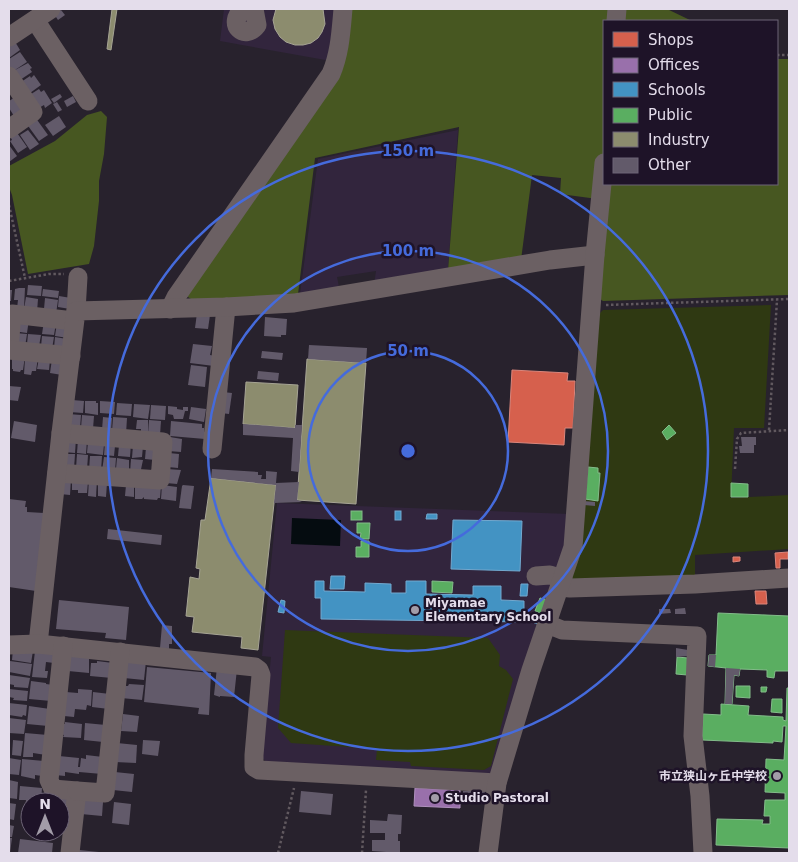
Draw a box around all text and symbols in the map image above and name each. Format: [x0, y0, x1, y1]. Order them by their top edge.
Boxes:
legend [603, 20, 778, 185]
text: Shops [648, 31, 694, 49]
text: Offices [648, 56, 700, 74]
text: Schools [648, 81, 706, 99]
text: Public [648, 106, 692, 124]
text: Industry [648, 131, 710, 149]
text: 150 m [382, 142, 434, 160]
text: Other [648, 156, 691, 174]
text: 100 m [382, 242, 434, 260]
text: 50 m [387, 342, 429, 360]
centre of rings [399, 442, 417, 460]
place label: Miyamae Elementary School [425, 596, 551, 624]
marker: Miyamae Elementary School [409, 604, 421, 616]
place label: 市立狭山ヶ丘中学校 [659, 769, 767, 783]
marker: 市立狭山ヶ丘中学校 [771, 770, 783, 782]
place label: Studio Pastoral [445, 791, 549, 805]
north arrow [20, 792, 70, 842]
marker: Studio Pastoral [429, 792, 441, 804]
text: N [39, 796, 51, 812]

